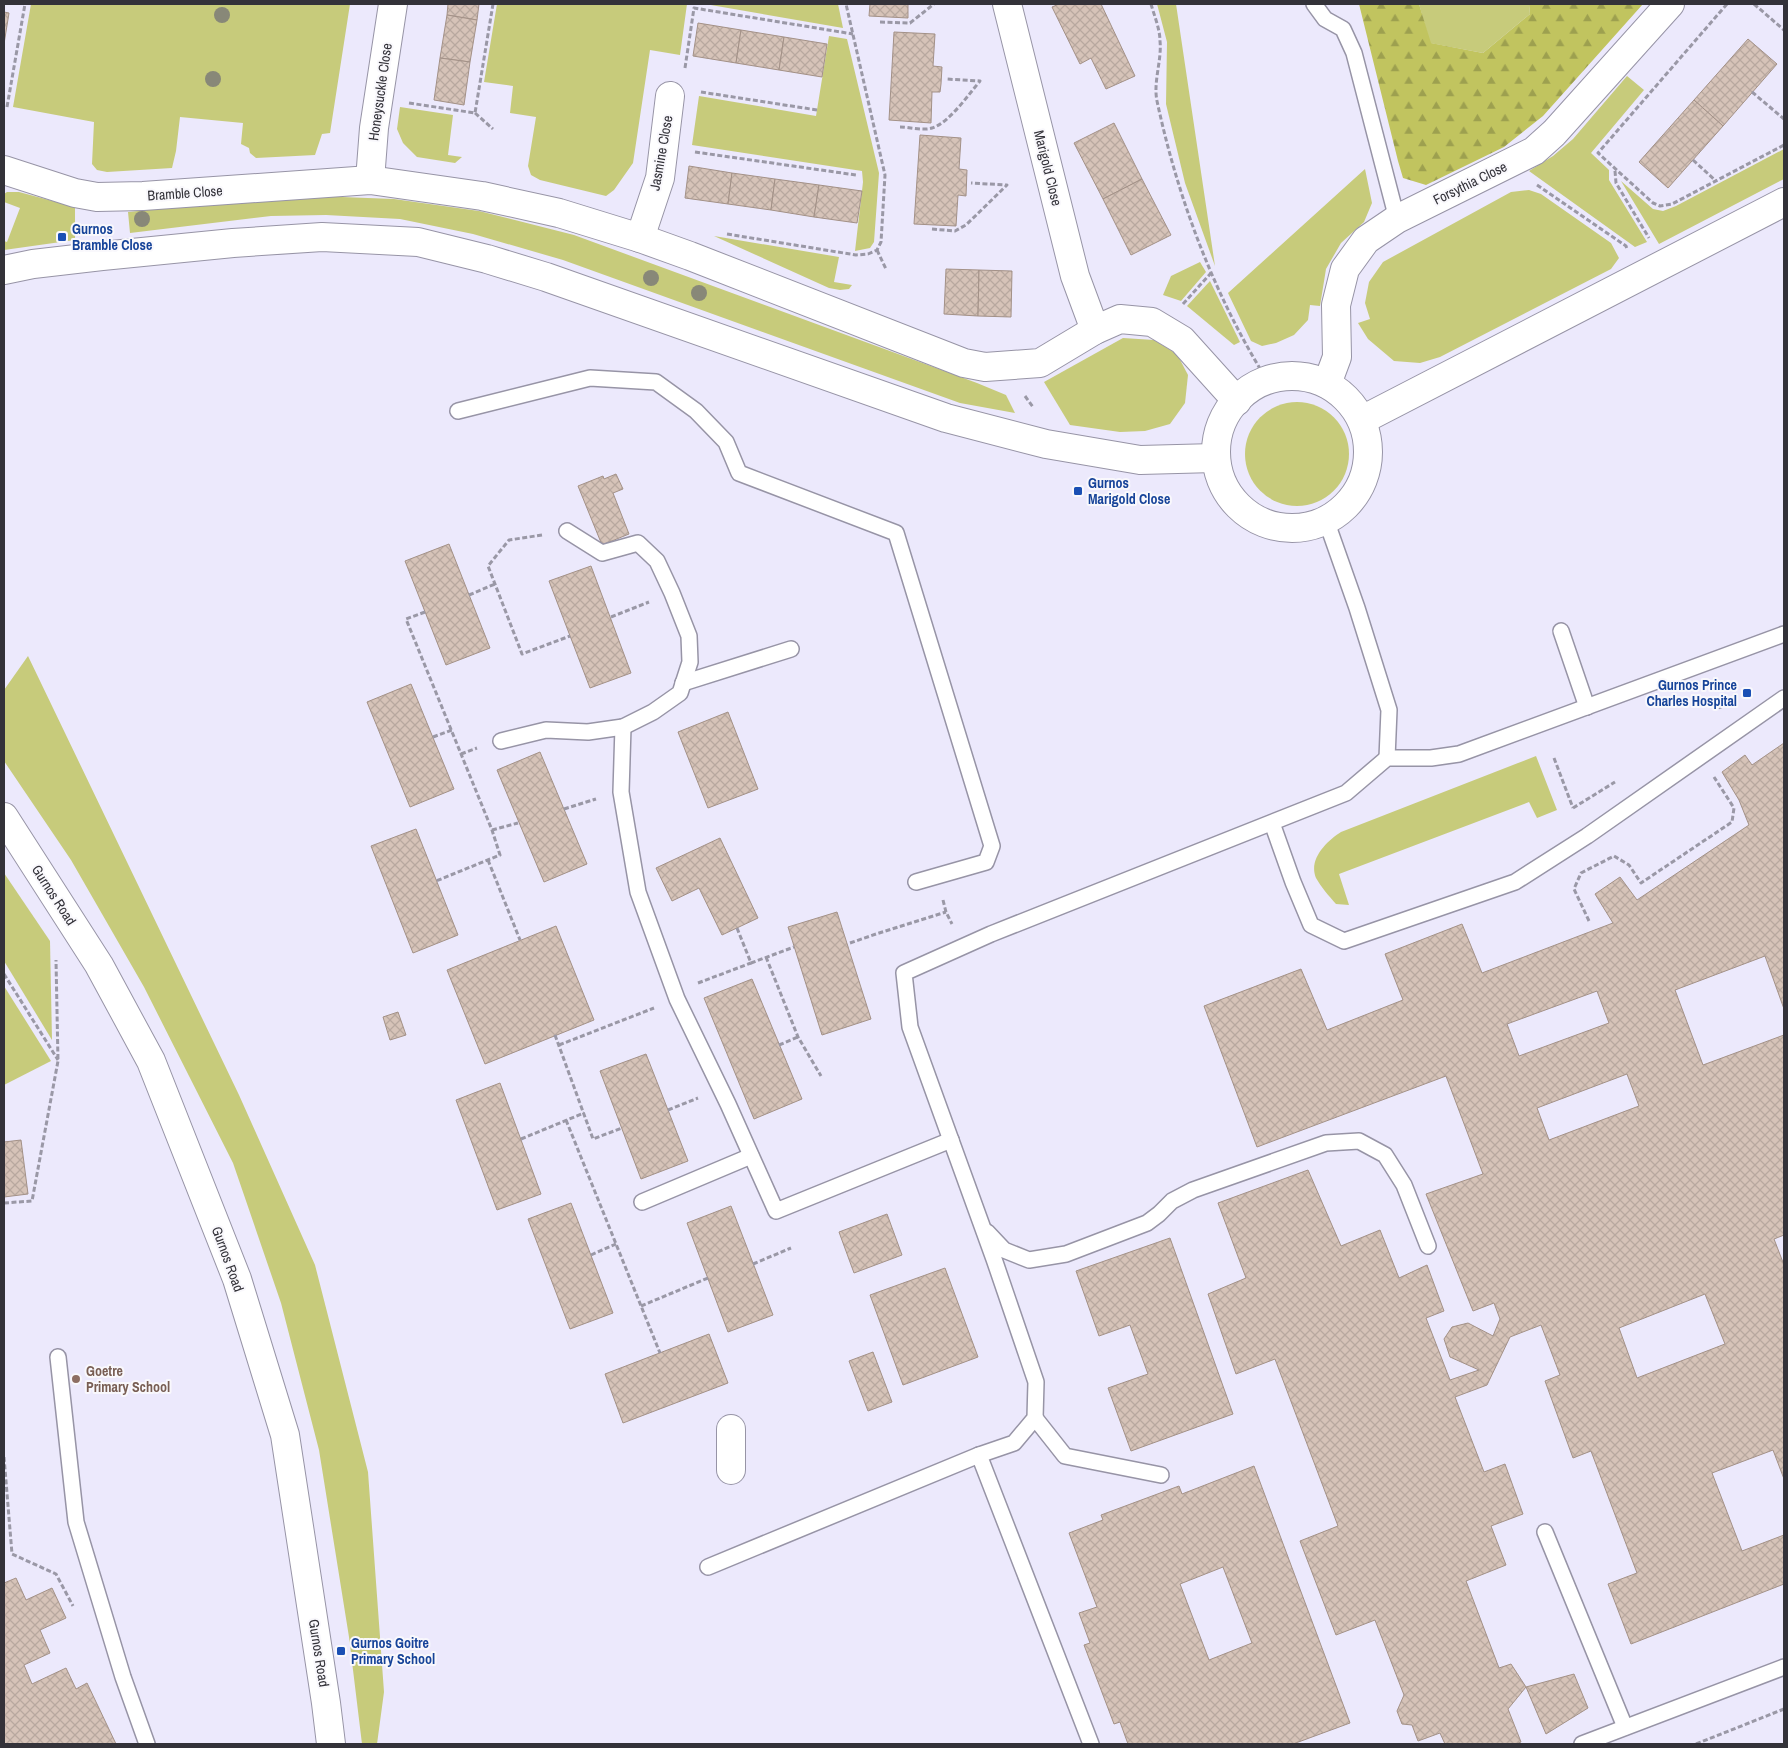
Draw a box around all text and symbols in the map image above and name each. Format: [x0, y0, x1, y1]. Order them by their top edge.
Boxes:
street label: Honeysuckle Close [364, 42, 396, 142]
street label: Jasmine Close [646, 114, 676, 192]
street label: Marigold Close [1030, 128, 1066, 208]
street label: Forsythia Close [1430, 157, 1510, 209]
street label: Bramble Close [147, 181, 223, 205]
place label: Gurnos Bramble Close [72, 220, 152, 254]
marker: Gurnos Bramble Close [56, 231, 68, 243]
place label: Gurnos Marigold Close [1088, 474, 1170, 508]
marker: Gurnos Marigold Close [1072, 485, 1084, 497]
place label: Gurnos Prince Charles Hospital [1646, 676, 1737, 710]
marker: Gurnos Prince Charles Hospital [1741, 687, 1753, 699]
street label: Gurnos Road [28, 861, 80, 929]
street label: Gurnos Road [208, 1224, 248, 1294]
place label: Goetre Primary School [86, 1362, 170, 1396]
marker: Goetre Primary School [70, 1373, 82, 1385]
street label: Gurnos Road [305, 1618, 333, 1688]
place label: Gurnos Goitre Primary School [351, 1634, 435, 1668]
marker: Gurnos Goitre Primary School [335, 1645, 347, 1657]

